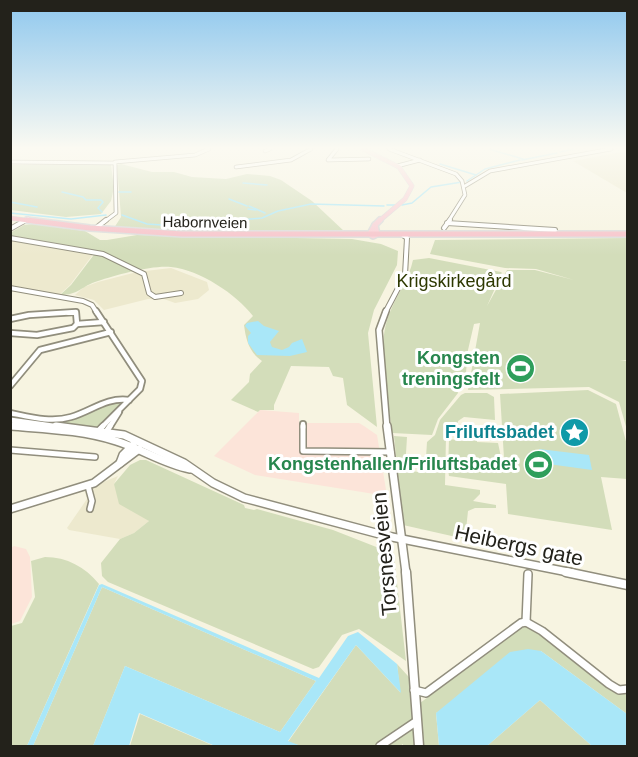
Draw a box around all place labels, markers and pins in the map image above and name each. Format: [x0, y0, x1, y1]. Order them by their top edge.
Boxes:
place label: Kongsten treningsfelt [402, 348, 500, 389]
sports icon: Kongsten treningsfelt [505, 352, 537, 384]
place icon: Friluftsbadet [559, 416, 591, 448]
place label: Friluftsbadet [445, 422, 554, 442]
sports icon: Kongstenhallen/Friluftsbadet [522, 448, 554, 480]
place label: Kongstenhallen/Friluftsbadet [268, 454, 517, 474]

